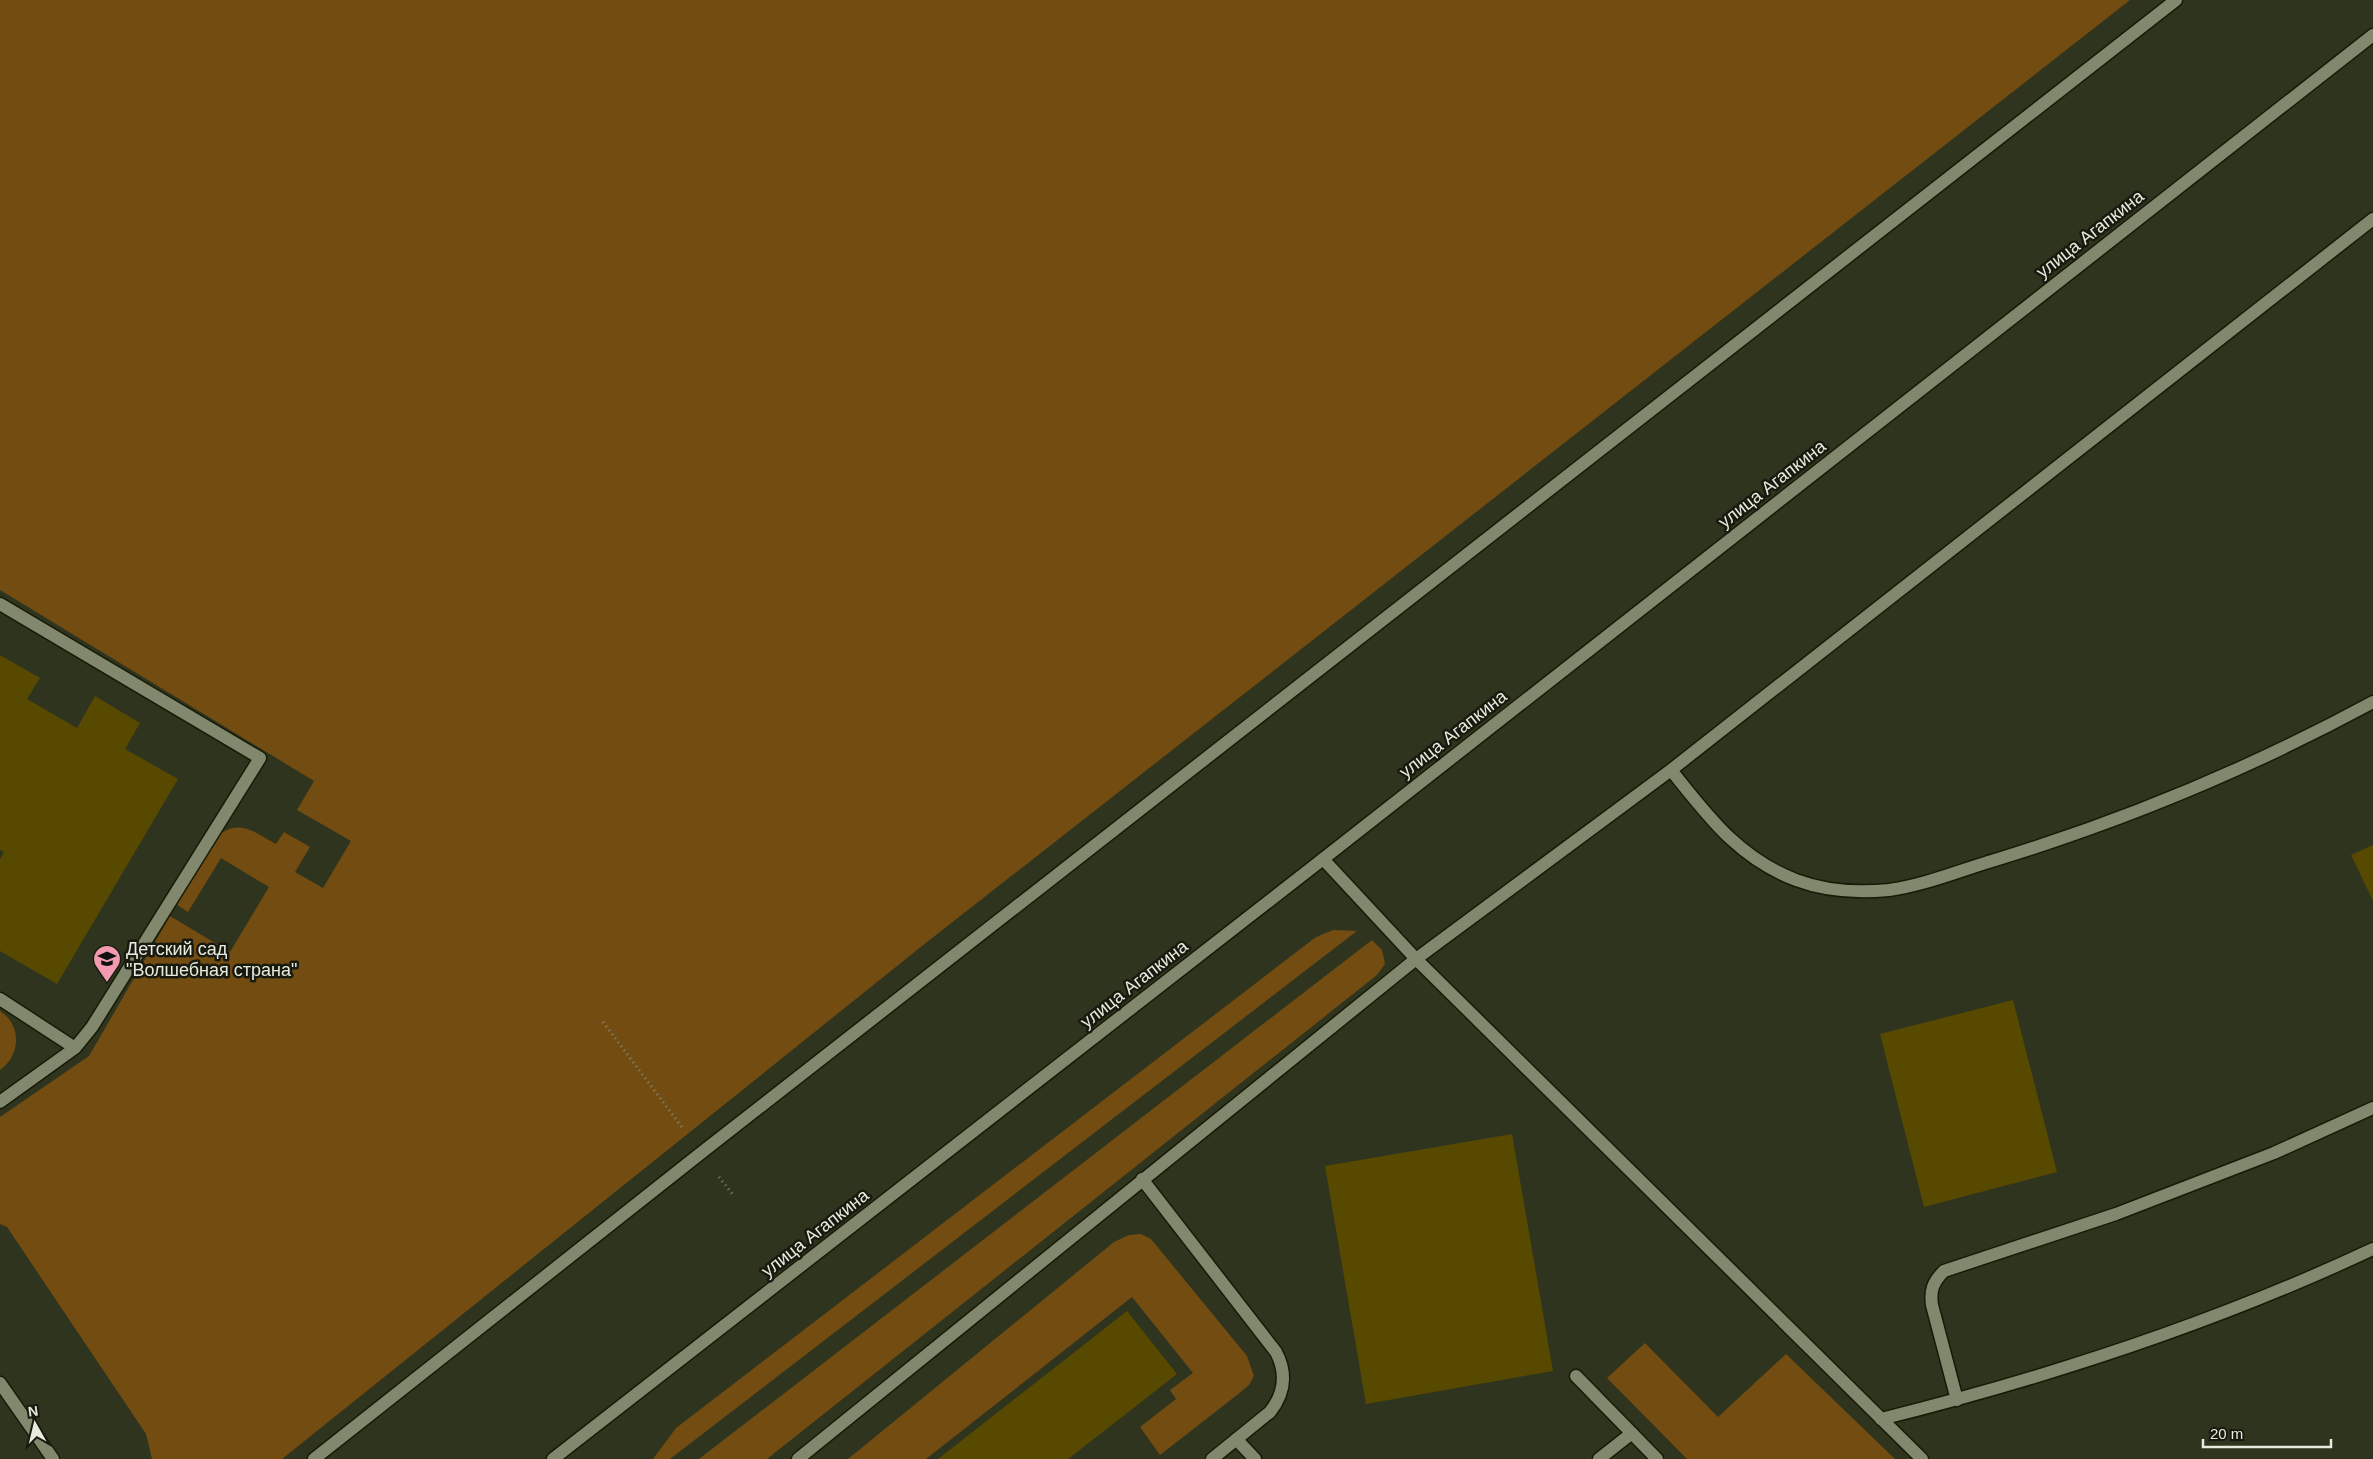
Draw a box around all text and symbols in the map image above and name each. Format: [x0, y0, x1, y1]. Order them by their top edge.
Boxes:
street label: улица Агапкина [2032, 185, 2148, 282]
street label: улица Агапкина [1714, 435, 1830, 532]
street label: улица Агапкина [1395, 685, 1511, 782]
street label: улица Агапкина [1076, 935, 1192, 1032]
place label: Детский сад "Волшебная страна" [126, 939, 297, 980]
school or university icon: Детский сад "Волшебная страна" [92, 944, 122, 983]
street label: улица Агапкина [757, 1184, 873, 1281]
north arrow [10, 1399, 60, 1449]
text: N [27, 1402, 39, 1420]
scale bar [2203, 1416, 2330, 1448]
text: 20 m [2210, 1425, 2243, 1442]

